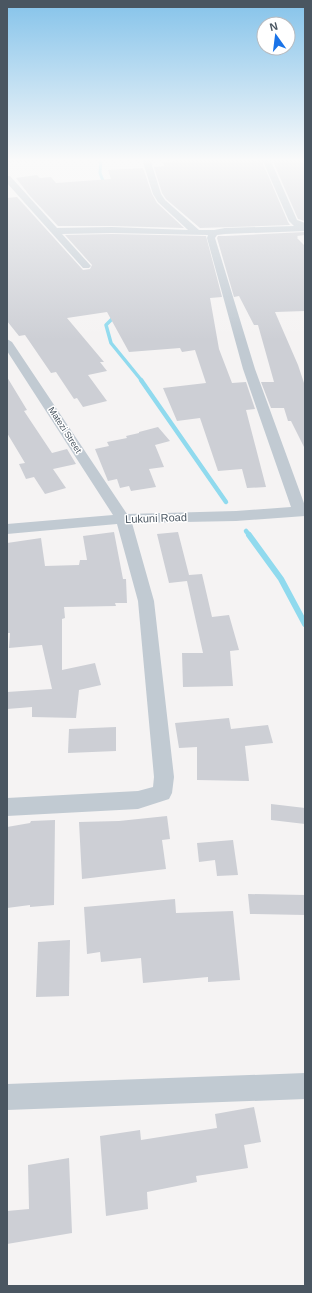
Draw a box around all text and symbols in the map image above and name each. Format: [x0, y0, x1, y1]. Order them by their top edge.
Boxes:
north arrow [256, 16, 296, 56]
text: N [268, 20, 279, 33]
street label: Matezi Street [46, 405, 84, 455]
street label: Lukuni Road [125, 511, 187, 525]

